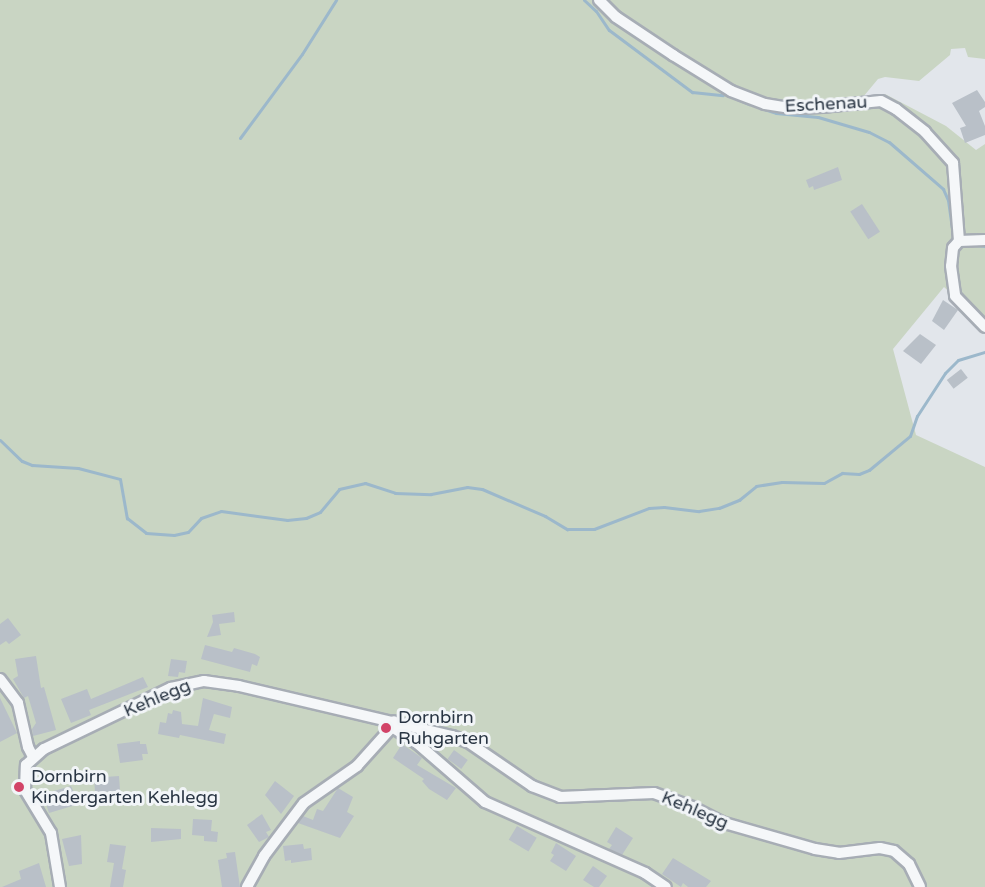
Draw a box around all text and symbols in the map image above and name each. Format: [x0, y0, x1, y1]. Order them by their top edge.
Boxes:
street label: Eschenau [784, 91, 868, 117]
street label: Kehlegg [120, 674, 194, 722]
place label: Dornbirn Ruhgarten [398, 707, 489, 750]
marker: Dornbirn Ruhgarten [379, 721, 393, 735]
place label: Dornbirn Kindergarten Kehlegg [31, 766, 218, 808]
marker: Dornbirn Kindergarten Kehlegg [12, 780, 26, 794]
street label: Kehlegg [658, 786, 732, 834]

